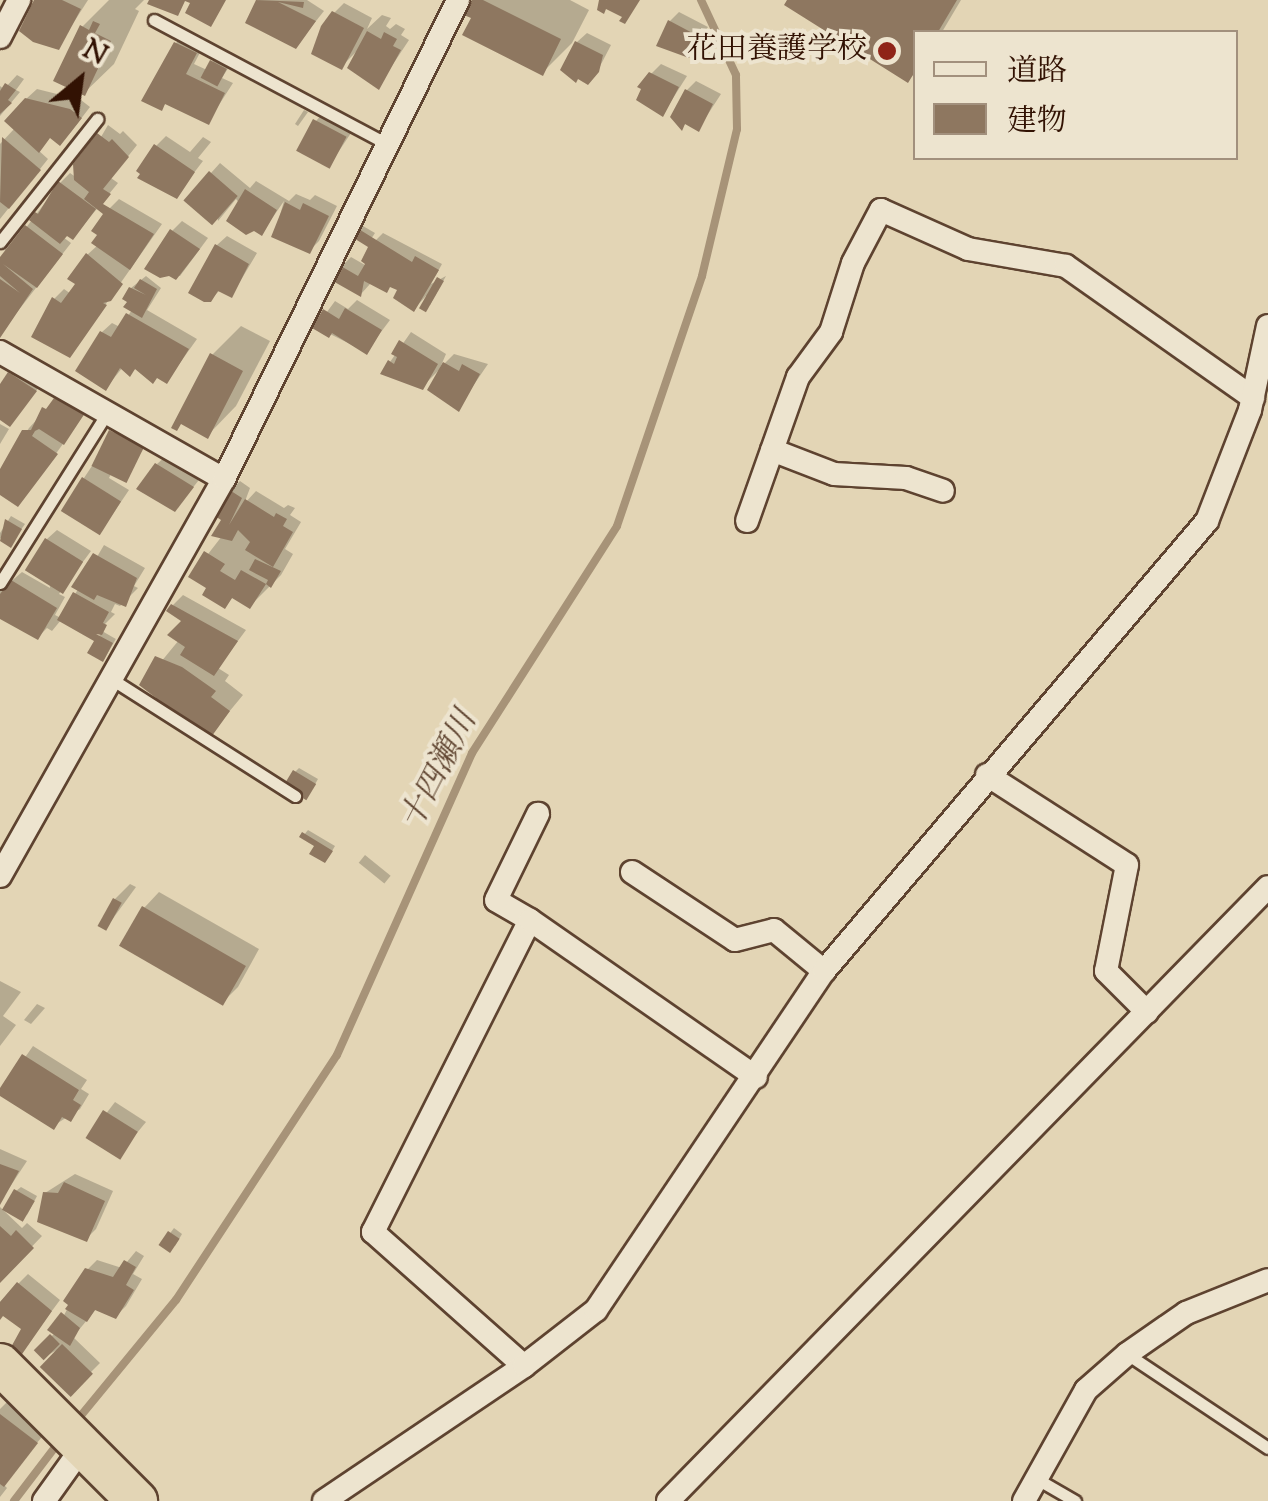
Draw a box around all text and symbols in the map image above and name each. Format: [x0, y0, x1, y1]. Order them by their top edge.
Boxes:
north arrow [30, 30, 130, 130]
legend [913, 30, 1238, 160]
text: N [75, 31, 114, 77]
place label: 花田養護学校 [687, 33, 867, 69]
marker: 花田養護学校 [876, 40, 898, 62]
text: 道路 [1007, 51, 1067, 94]
text: 建物 [1007, 101, 1067, 144]
water label: 十四瀬川 [394, 705, 486, 837]

